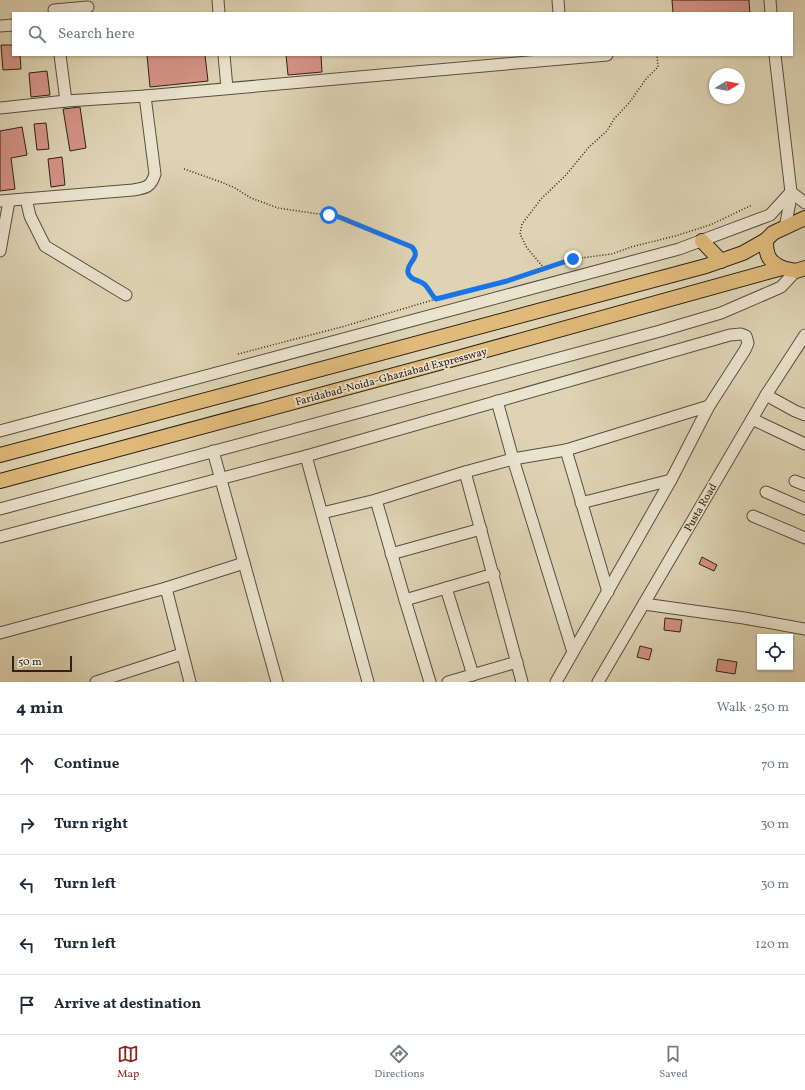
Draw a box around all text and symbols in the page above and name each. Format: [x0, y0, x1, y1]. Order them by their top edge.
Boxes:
search box [12, 12, 793, 56]
icon: search [26, 23, 48, 45]
text: Search here [58, 24, 135, 45]
north arrow [709, 68, 745, 104]
route start [320, 206, 338, 224]
route end [564, 250, 582, 268]
street label: Faridabad-Noida-Ghaziabad Expressway [294, 345, 489, 410]
street label: Pusta Road [681, 481, 721, 535]
map controls [757, 634, 793, 670]
button: locate [757, 634, 793, 670]
scale bar [12, 654, 72, 673]
text: 50 m [18, 655, 42, 670]
text: 4 min [16, 697, 63, 720]
text: Walk · 250 m [717, 699, 789, 717]
icon: ahead [16, 754, 38, 776]
text: Continue [54, 754, 119, 775]
text: 70 m [761, 756, 789, 774]
icon: right [16, 814, 38, 836]
text: Turn right [54, 814, 128, 835]
text: 30 m [761, 816, 789, 834]
icon: left [16, 874, 38, 896]
text: Turn left [54, 874, 116, 895]
text: 30 m [761, 876, 789, 894]
icon: left [16, 934, 38, 956]
text: Turn left [54, 934, 116, 955]
text: 120 m [755, 936, 789, 954]
icon: arrive [16, 994, 38, 1016]
text: Arrive at destination [54, 994, 201, 1015]
tab: Map [117, 1043, 139, 1082]
tab: Directions [374, 1043, 425, 1082]
tab: Saved [659, 1043, 688, 1082]

